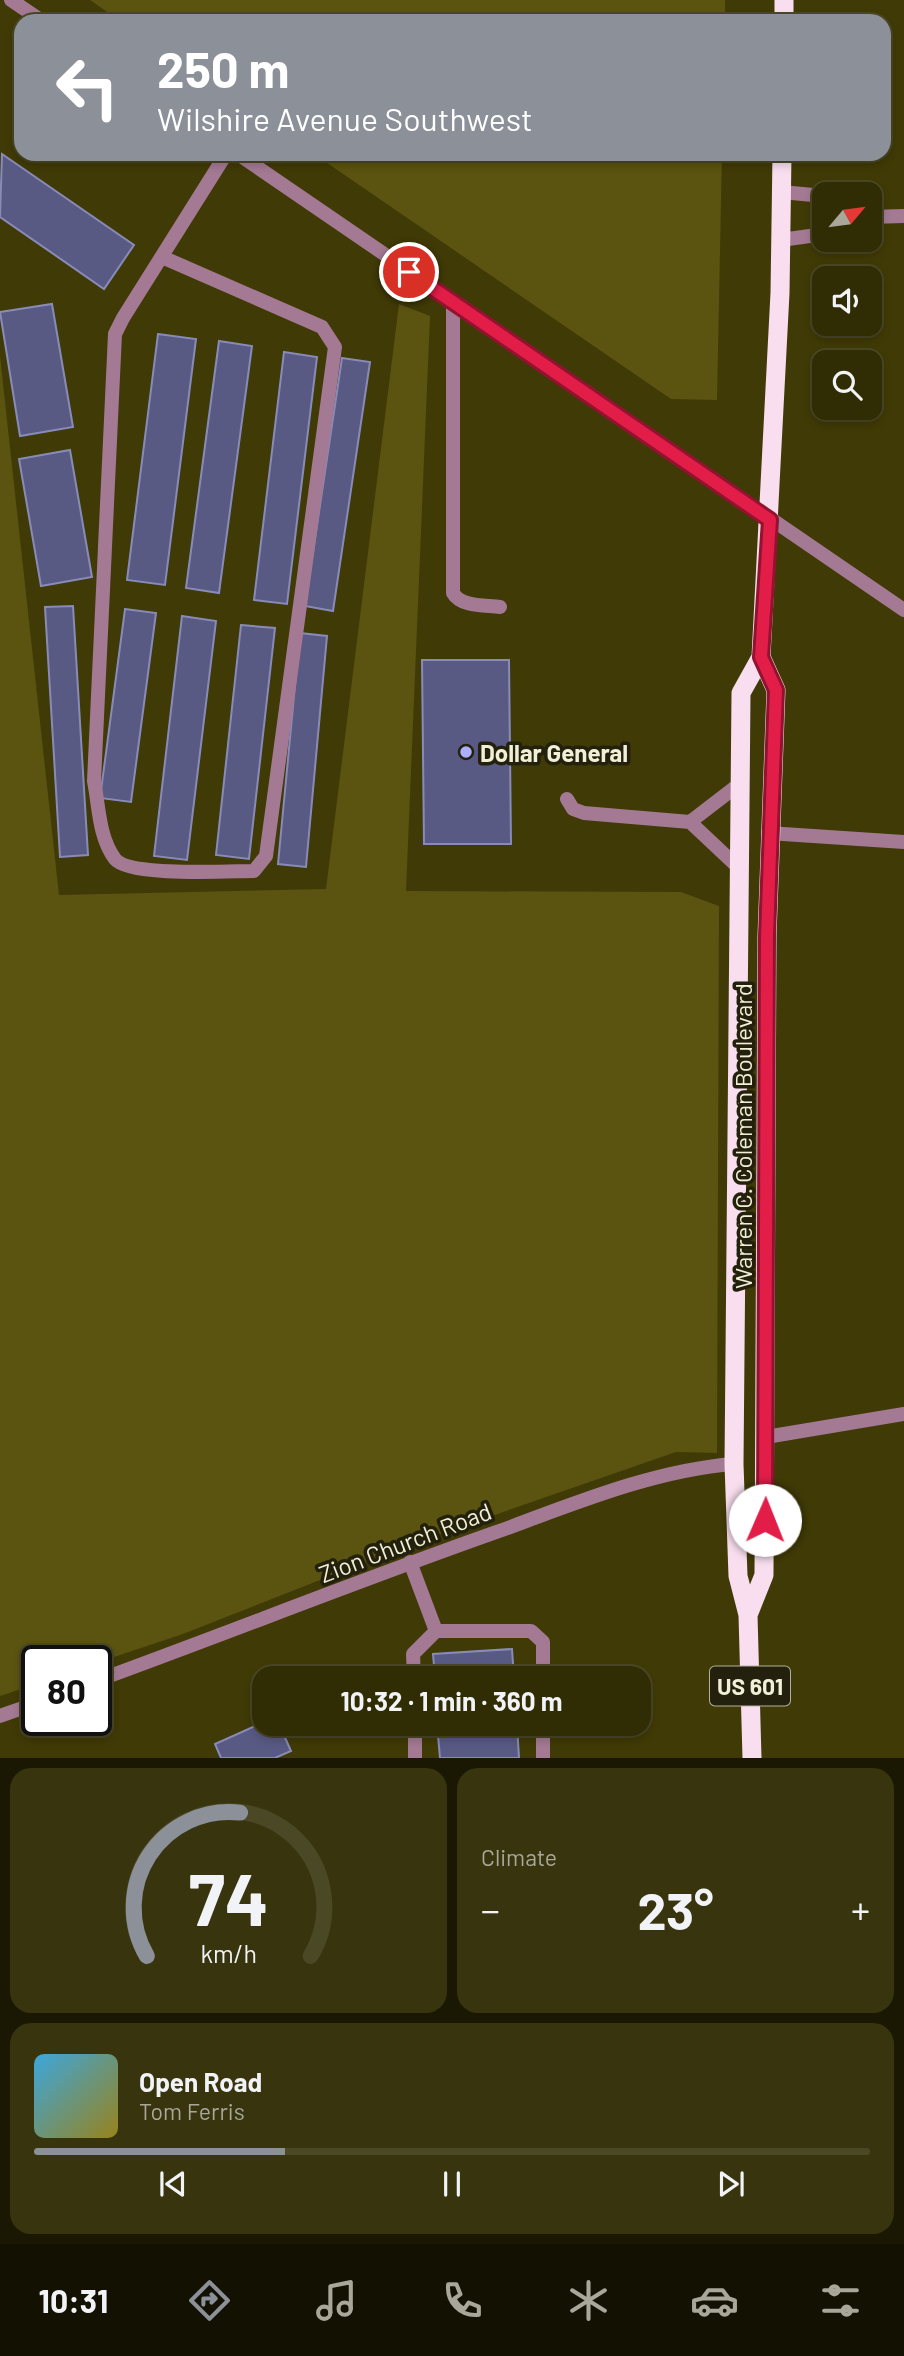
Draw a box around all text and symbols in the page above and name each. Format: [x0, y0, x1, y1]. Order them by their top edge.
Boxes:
text: 250 m [157, 39, 290, 98]
icon: left [42, 42, 133, 133]
text: Wilshire Avenue Southwest [157, 99, 533, 137]
north arrow [812, 182, 882, 252]
map controls [812, 182, 882, 420]
pin [379, 242, 439, 302]
icon: arrive [390, 253, 428, 291]
button: sound [812, 266, 882, 336]
button: search [812, 350, 882, 420]
place label: Dollar General [480, 738, 628, 767]
marker: Dollar General [458, 744, 474, 760]
street label: Warren C. Coleman Boulevard [728, 983, 757, 1289]
position arrow [728, 1483, 802, 1557]
street label: Zion Church Road [315, 1496, 495, 1588]
speed limit sign: 80 [21, 1645, 112, 1736]
road number: US 601 [710, 1666, 790, 1706]
text: 10:32 · 1 min · 360 m [341, 1685, 562, 1716]
text: Climate [481, 1843, 557, 1871]
text: 74 [188, 1854, 269, 1942]
text: 23° [637, 1878, 714, 1940]
text: − [481, 1886, 500, 1932]
text: + [851, 1886, 870, 1932]
text: km/h [200, 1938, 257, 1968]
text: Open Road [139, 2066, 262, 2097]
text: Tom Ferris [139, 2097, 245, 2125]
icon: previous [154, 2165, 192, 2203]
icon: pause [433, 2165, 471, 2203]
icon: next [712, 2165, 750, 2203]
icon: directions [185, 2276, 234, 2325]
icon: music [312, 2276, 361, 2325]
icon: phone [438, 2276, 487, 2325]
icon: climate [564, 2276, 613, 2325]
icon: car [690, 2276, 739, 2325]
icon: filters [816, 2276, 865, 2325]
text: 10:31 [39, 2281, 108, 2319]

